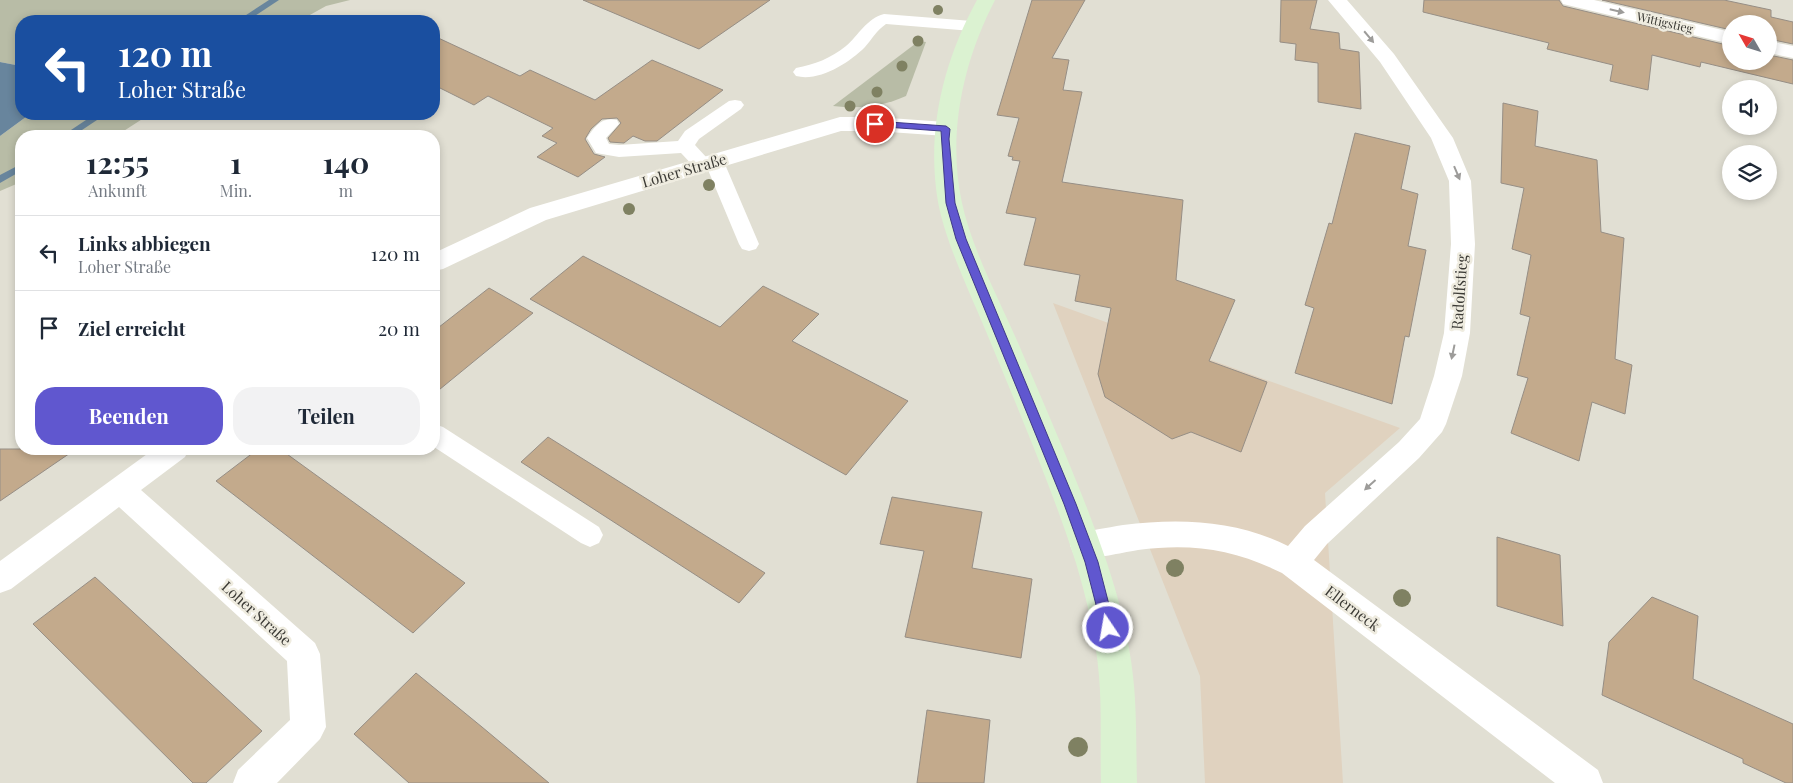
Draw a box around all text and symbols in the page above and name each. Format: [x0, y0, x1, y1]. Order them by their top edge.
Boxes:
one-way arrow [1610, 7, 1625, 15]
street label: Wittigstieg [1634, 8, 1695, 36]
north arrow [1722, 15, 1778, 70]
map controls [1722, 15, 1777, 200]
text: 120 m [118, 29, 212, 76]
one-way arrow [1363, 31, 1374, 43]
icon: left [35, 35, 100, 100]
text: Loher Straße [118, 74, 246, 104]
button: sound [1722, 80, 1777, 135]
pin [854, 103, 896, 145]
icon: arrive [861, 110, 889, 138]
text: 12:55 [86, 142, 149, 182]
text: 1 [230, 142, 242, 182]
text: 140 [323, 142, 369, 182]
button: layers [1722, 145, 1777, 200]
street label: Loher Straße [639, 148, 729, 192]
one-way arrow [1453, 166, 1461, 180]
text: Ankunft [88, 180, 147, 201]
text: Min. [220, 180, 252, 201]
text: m [339, 180, 353, 201]
text: Links abbiegen [78, 230, 211, 256]
icon: left [35, 239, 63, 267]
text: 120 m [371, 240, 420, 266]
street label: Radolfstieg [1446, 254, 1472, 330]
text: Loher Straße [78, 256, 171, 277]
icon: arrive [35, 314, 63, 342]
text: Ziel erreicht [78, 315, 186, 341]
text: 20 m [378, 315, 420, 341]
one-way arrow [1449, 344, 1457, 359]
button: Beenden [35, 387, 223, 445]
button: Teilen [233, 387, 420, 445]
one-way arrow [1365, 479, 1377, 491]
street label: Loher Straße [218, 576, 296, 650]
street label: Ellerneck [1321, 581, 1385, 636]
position arrow [1081, 601, 1133, 653]

